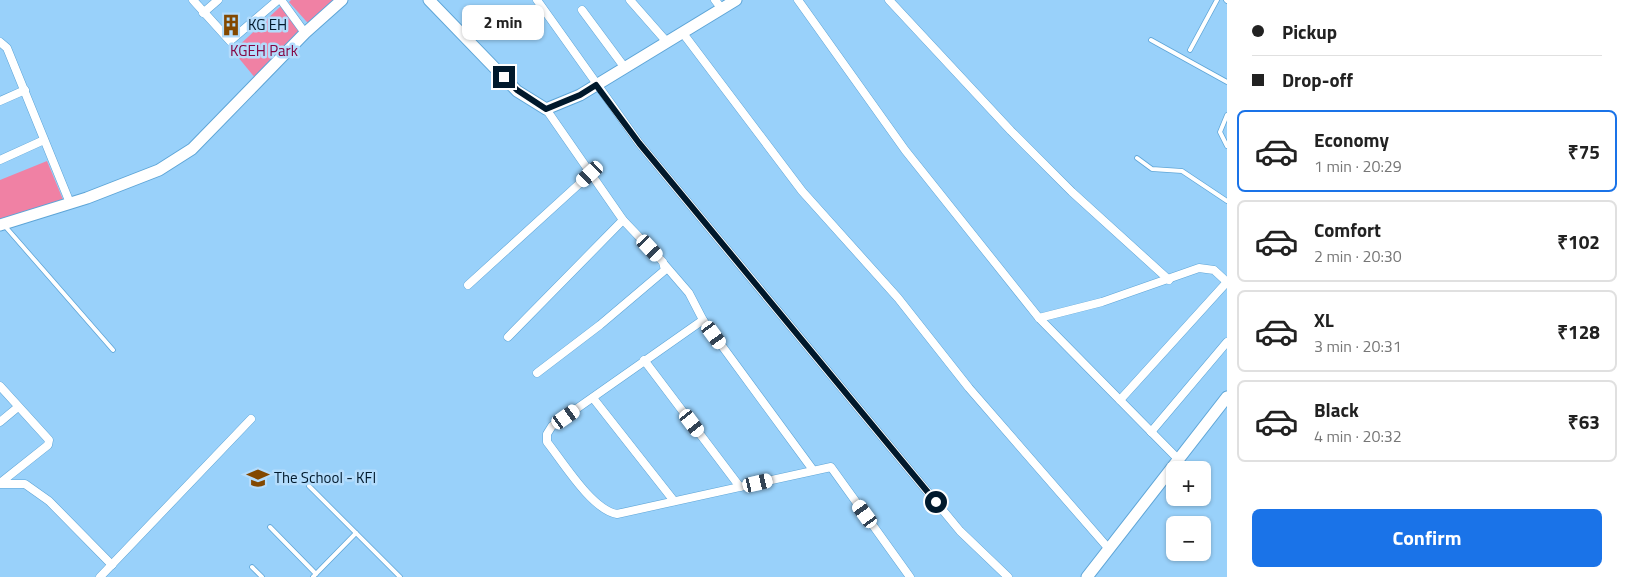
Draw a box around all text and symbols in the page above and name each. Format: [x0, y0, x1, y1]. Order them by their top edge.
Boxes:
callout: 2 min [463, 5, 545, 40]
text: 2 min [484, 10, 522, 34]
building icon: KG EH [218, 12, 244, 38]
place label: KG EH [248, 13, 287, 36]
text: Pickup [1282, 17, 1337, 46]
park label: KGEH Park [230, 39, 298, 62]
text: Drop-off [1282, 65, 1353, 94]
route end [493, 66, 515, 88]
text: Economy [1314, 125, 1389, 154]
icon: car [1254, 129, 1299, 174]
text: ₹75 [1568, 137, 1600, 166]
text: 1 min · 20:29 [1314, 154, 1402, 178]
car [573, 158, 606, 190]
text: Comfort [1314, 215, 1381, 244]
icon: car [1254, 219, 1299, 264]
text: ₹102 [1557, 227, 1600, 256]
car [634, 232, 665, 264]
text: 2 min · 20:30 [1314, 244, 1402, 268]
text: XL [1314, 305, 1334, 334]
icon: car [1254, 309, 1299, 354]
text: ₹128 [1557, 317, 1600, 346]
car [699, 318, 728, 352]
text: 3 min · 20:31 [1314, 334, 1402, 358]
text: Black [1314, 395, 1359, 424]
icon: car [1254, 399, 1299, 444]
car [549, 402, 582, 432]
car [676, 407, 707, 439]
text: ₹63 [1568, 407, 1600, 436]
text: 4 min · 20:32 [1314, 424, 1402, 448]
map controls [1166, 461, 1211, 561]
button: + [1166, 461, 1211, 506]
school or university icon: The School - KFI [245, 465, 271, 491]
place label: The School - KFI [274, 466, 376, 489]
car [741, 472, 774, 494]
route start [925, 491, 947, 513]
car [850, 497, 879, 531]
button: Confirm [1252, 509, 1602, 567]
button: − [1166, 516, 1211, 561]

